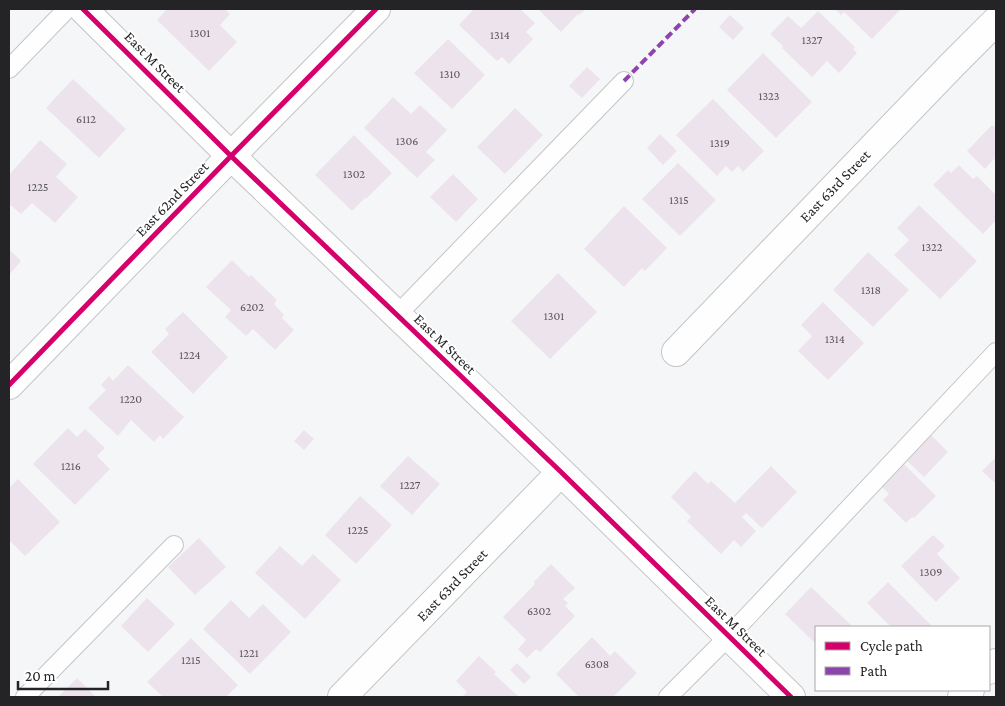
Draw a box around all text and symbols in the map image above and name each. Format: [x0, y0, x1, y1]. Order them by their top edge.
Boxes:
house number: 1301 [190, 26, 210, 40]
street label: East M Street [121, 28, 189, 96]
house number: 1314 [490, 28, 510, 42]
house number: 1327 [802, 33, 823, 47]
house number: 1310 [440, 67, 460, 81]
house number: 1323 [758, 89, 780, 103]
house number: 6112 [76, 112, 96, 126]
house number: 1306 [396, 134, 418, 148]
house number: 1319 [710, 136, 730, 150]
street label: East 63rd Street [797, 146, 874, 225]
street label: East 62nd Street [133, 158, 212, 239]
house number: 1302 [343, 167, 365, 181]
house number: 1225 [27, 180, 49, 194]
house number: 1315 [669, 193, 689, 207]
house number: 1322 [922, 240, 943, 254]
house number: 1318 [861, 283, 881, 297]
house number: 6202 [240, 300, 264, 314]
house number: 1301 [544, 309, 564, 323]
street label: East M Street [411, 311, 480, 378]
house number: 1314 [825, 332, 845, 346]
house number: 1224 [179, 348, 201, 362]
house number: 1220 [120, 392, 142, 406]
house number: 1216 [61, 459, 81, 473]
house number: 1227 [400, 478, 421, 492]
house number: 1225 [347, 523, 369, 537]
street label: East 63rd Street [414, 545, 491, 624]
house number: 1309 [920, 565, 942, 579]
street label: East M Street [702, 593, 771, 660]
house number: 6302 [527, 604, 551, 618]
legend [815, 626, 990, 691]
text: Cycle path [860, 638, 923, 655]
house number: 1221 [239, 646, 259, 660]
house number: 1215 [181, 653, 201, 667]
house number: 6308 [585, 657, 609, 671]
scale bar [18, 658, 108, 690]
text: Path [860, 663, 887, 679]
text: 20 m [25, 668, 56, 684]

